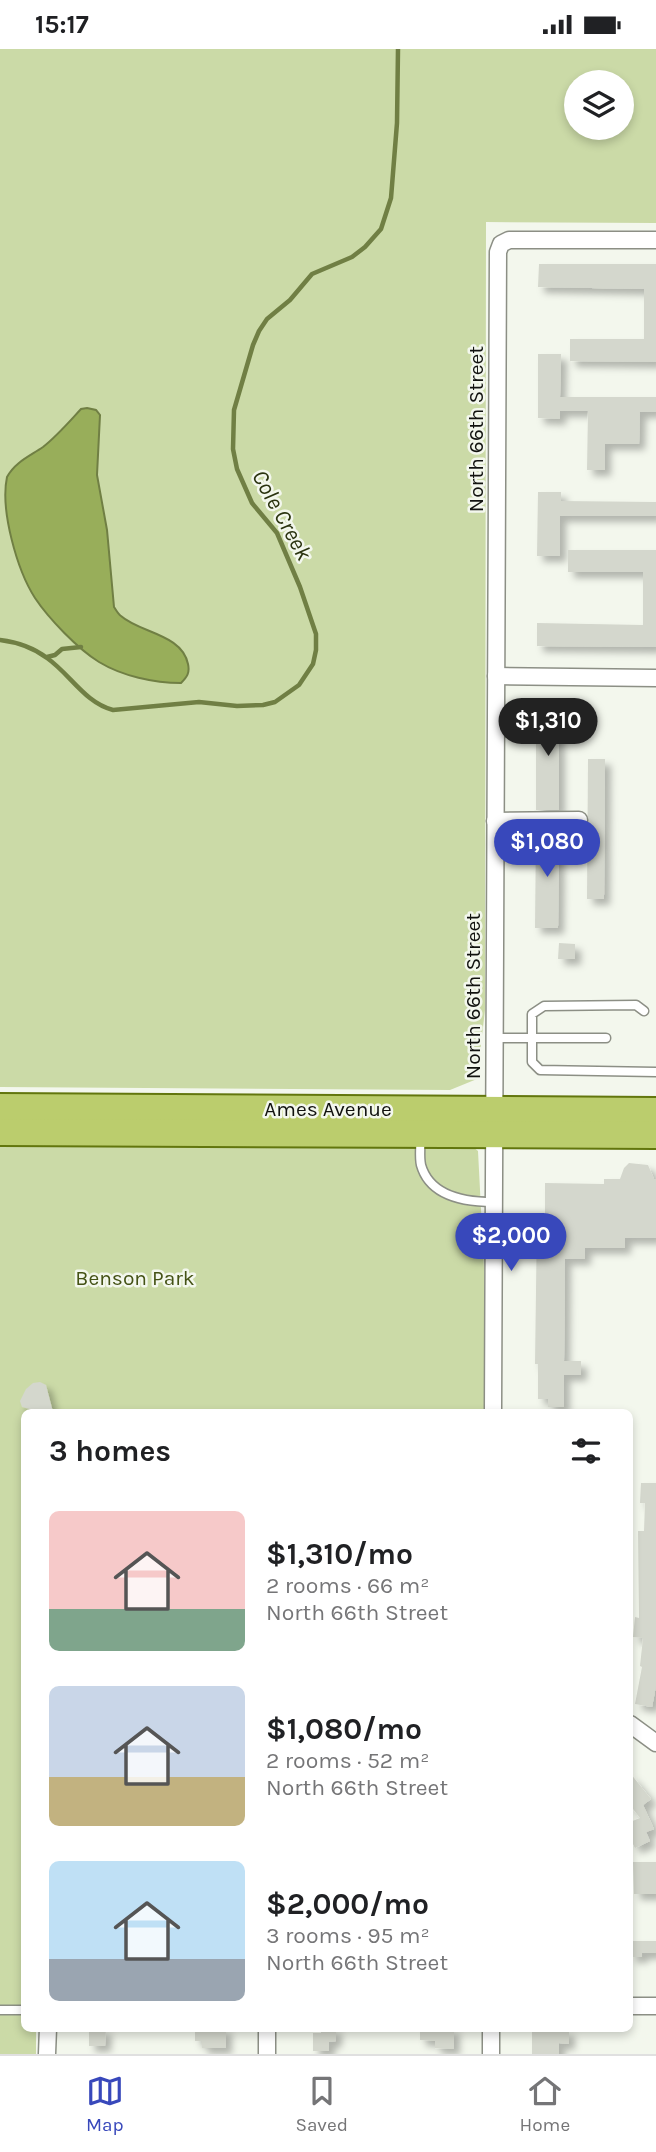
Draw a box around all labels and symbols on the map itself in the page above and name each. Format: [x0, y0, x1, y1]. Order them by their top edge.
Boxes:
street label: North 66th Street [464, 346, 488, 512]
water label: Cole Creek [246, 465, 318, 565]
pin: $1,310 [491, 699, 605, 758]
pin: $1,080 [490, 819, 604, 879]
street label: North 66th Street [461, 913, 485, 1079]
street label: Ames Avenue [264, 1097, 392, 1121]
pin: $2,000 [454, 1213, 568, 1273]
park label: Benson Park [75, 1266, 195, 1290]

